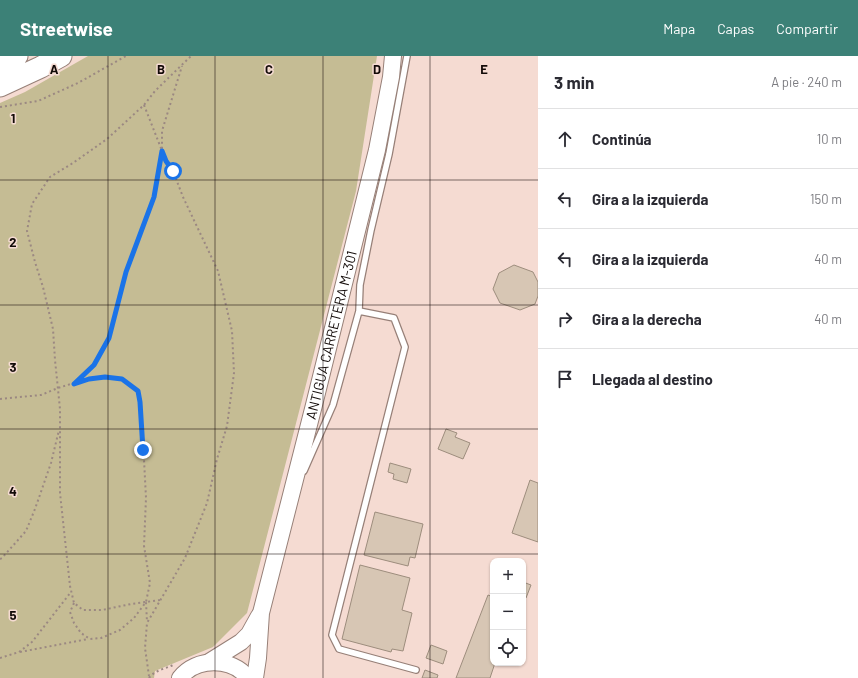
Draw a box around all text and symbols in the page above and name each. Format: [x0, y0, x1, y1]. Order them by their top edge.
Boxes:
text: Streetwise [20, 17, 113, 40]
text: Mapa [663, 20, 695, 37]
text: Capas [717, 20, 754, 37]
text: Compartir [776, 20, 838, 37]
text: A [50, 61, 59, 77]
text: B [157, 61, 165, 77]
text: C [265, 61, 273, 77]
text: D [373, 61, 381, 77]
text: E [480, 61, 488, 77]
text: 3 min [554, 72, 594, 92]
text: A pie · 240 m [771, 74, 842, 90]
text: 1 [11, 110, 15, 126]
icon: ahead [554, 128, 576, 150]
text: Continúa [592, 130, 652, 148]
text: 10 m [817, 131, 842, 147]
route start [164, 162, 182, 180]
icon: left [554, 188, 576, 210]
text: Gira a la izquierda [592, 190, 708, 208]
text: 150 m [810, 191, 842, 207]
text: 2 [9, 234, 17, 250]
icon: left [554, 248, 576, 270]
street label: ANTIGUA CARRETERA M-301 [302, 249, 360, 421]
text: Gira a la izquierda [592, 250, 708, 268]
text: 40 m [814, 251, 842, 267]
icon: right [554, 308, 576, 330]
text: Gira a la derecha [592, 310, 702, 328]
text: 40 m [814, 311, 842, 327]
text: 3 [9, 359, 17, 375]
icon: arrive [554, 368, 576, 390]
text: Llegada al destino [592, 370, 713, 388]
route end [134, 441, 152, 459]
text: 4 [9, 483, 17, 499]
map controls [490, 558, 526, 666]
button: + [490, 558, 526, 594]
button: − [490, 594, 526, 630]
text: 5 [9, 607, 17, 623]
button: locate [490, 630, 526, 666]

